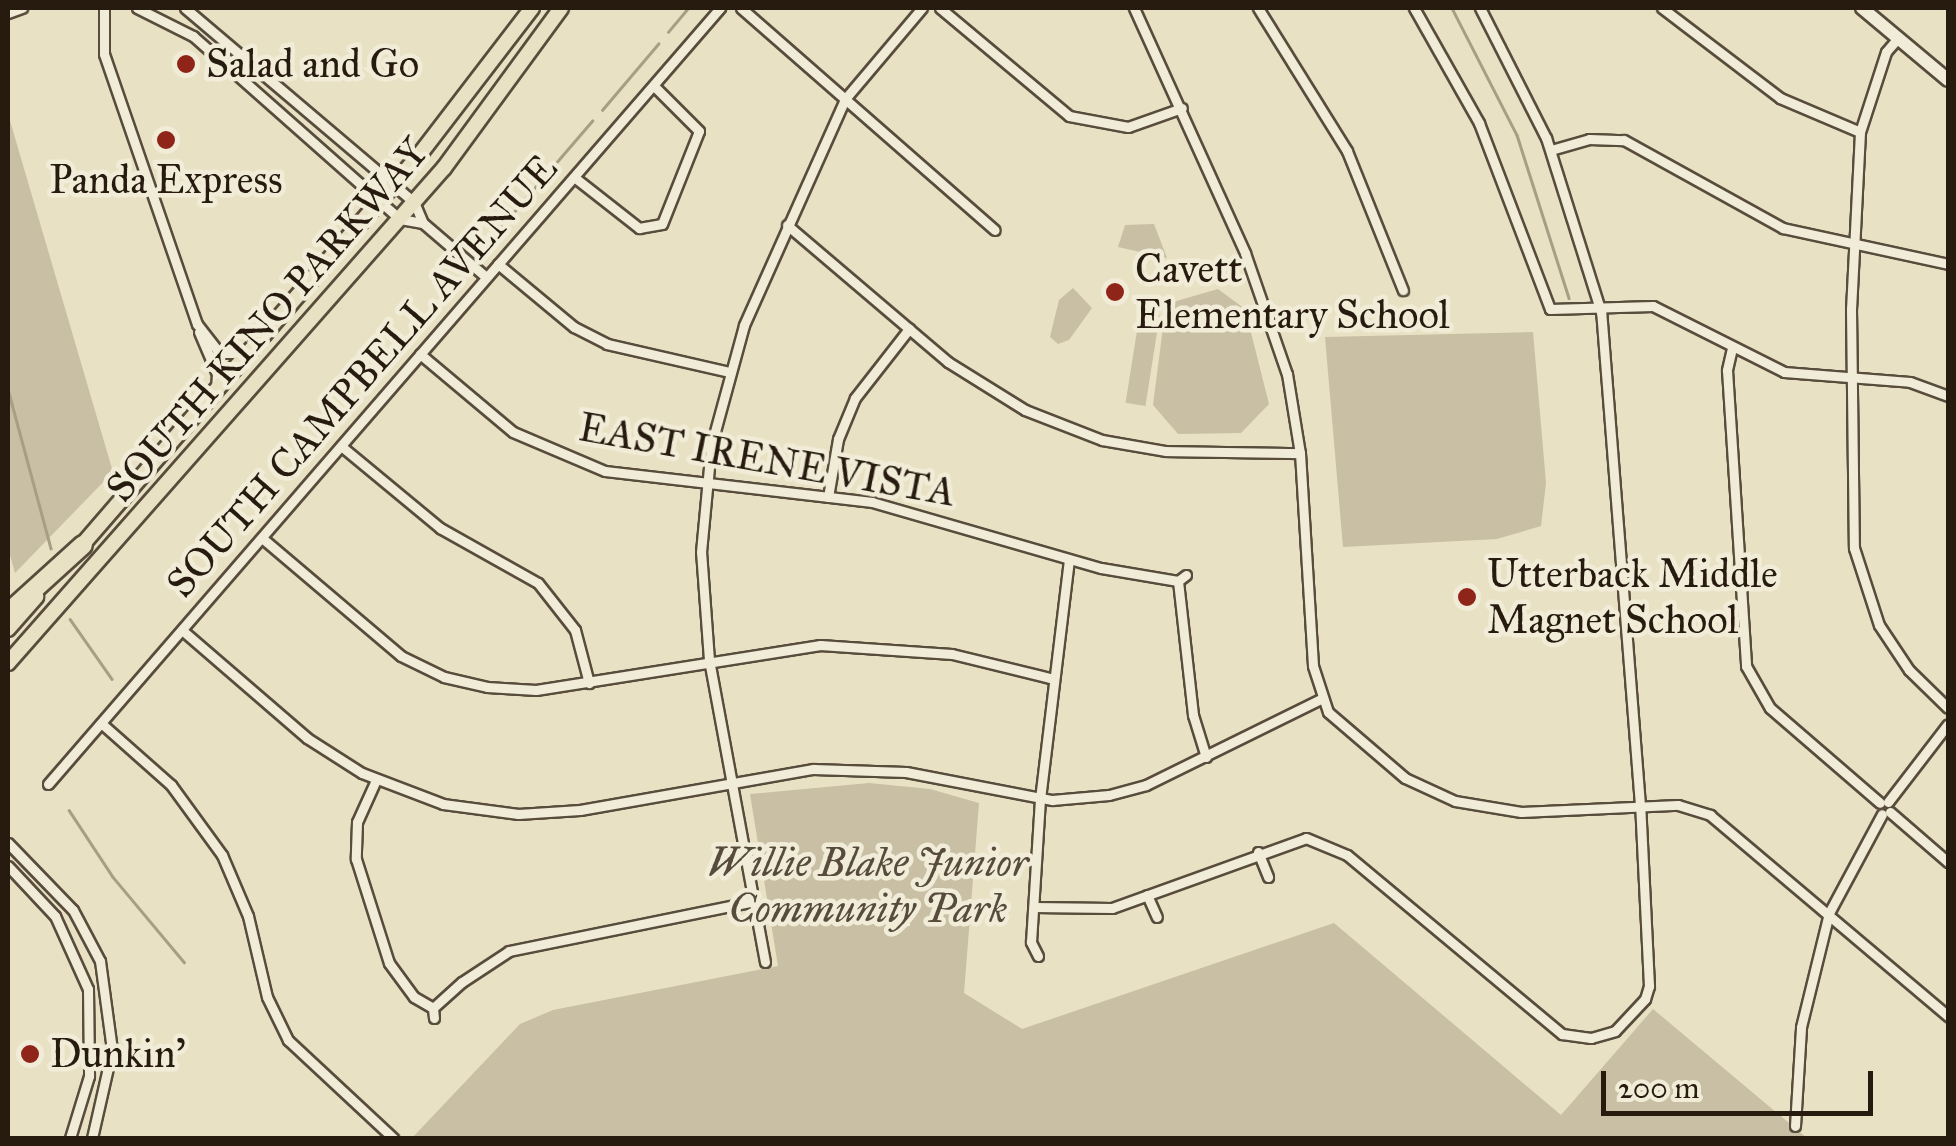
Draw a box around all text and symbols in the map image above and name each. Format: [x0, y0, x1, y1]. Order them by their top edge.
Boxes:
place label: Salad and Go [206, 40, 419, 88]
marker: Salad and Go [175, 53, 197, 75]
street label: SOUTH KINO PARKWAY [96, 129, 438, 511]
marker: Panda Express [155, 129, 177, 151]
street label: SOUTH CAMPBELL AVENUE [157, 145, 567, 607]
place label: Panda Express [49, 156, 283, 204]
place label: Cavett Elementary School [1135, 245, 1450, 339]
marker: Cavett Elementary School [1104, 281, 1126, 303]
street label: EAST IRENE VISTA [575, 403, 959, 517]
place label: Utterback Middle Magnet School [1487, 550, 1778, 644]
marker: Utterback Middle Magnet School [1456, 586, 1478, 608]
park label: Willie Blake Junior Community Park [708, 839, 1028, 933]
place label: Dunkin' [50, 1030, 186, 1078]
marker: Dunkin' [19, 1043, 41, 1065]
scale bar [1606, 1051, 1878, 1113]
text: 200 m [1618, 1070, 1699, 1106]

